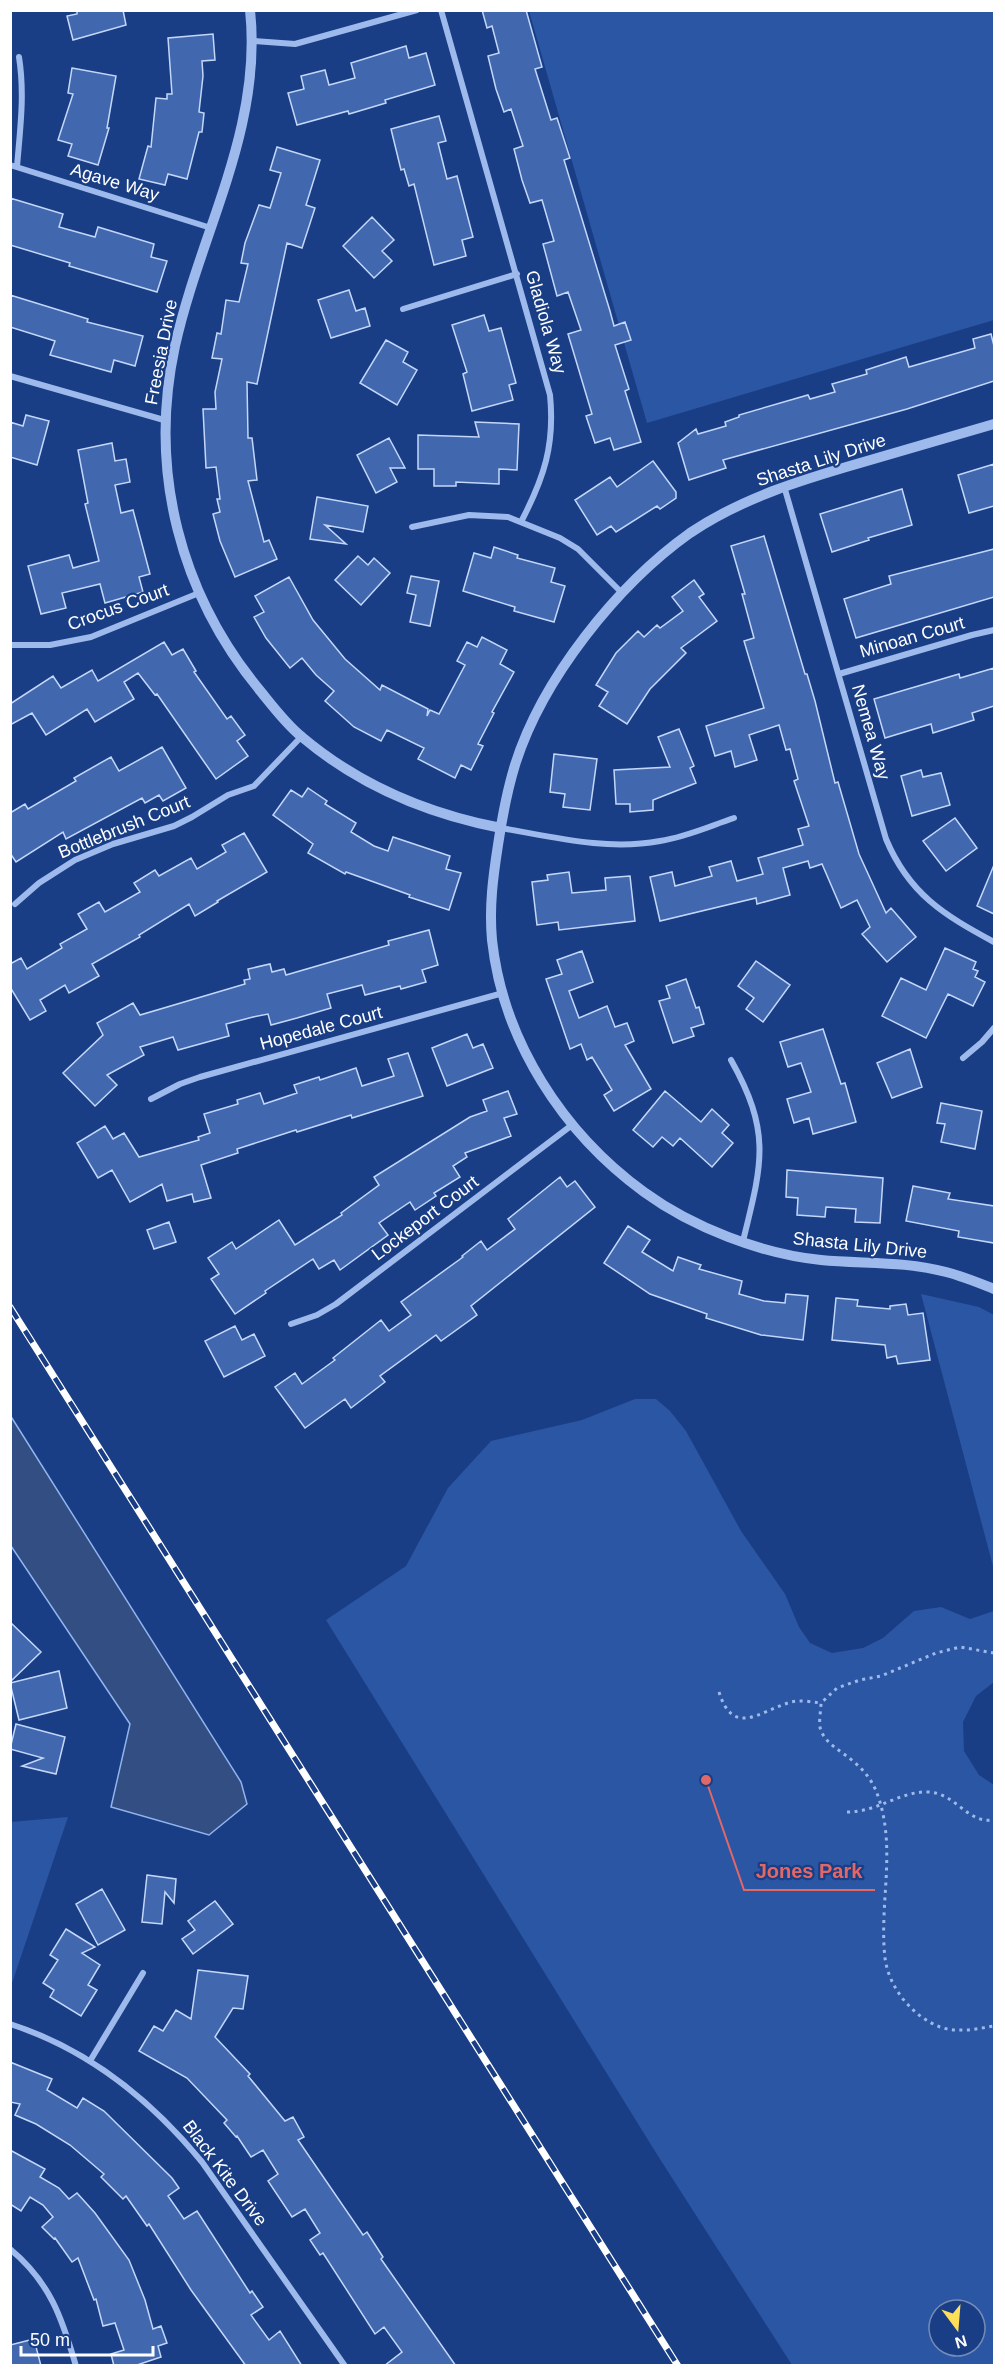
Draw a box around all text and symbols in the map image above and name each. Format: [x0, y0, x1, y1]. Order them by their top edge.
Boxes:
street label: Agave Way [68, 159, 162, 205]
street label: Gladiola Way [522, 268, 570, 376]
street label: Freesia Drive [141, 298, 181, 406]
street label: Shasta Lily Drive [754, 430, 888, 490]
street label: Crocus Court [65, 579, 171, 635]
street label: Minoan Court [857, 612, 967, 662]
street label: Nemea Way [848, 682, 894, 782]
street label: Bottlebrush Court [55, 791, 193, 863]
street label: Hopedale Court [258, 1002, 384, 1054]
street label: Lockeport Court [368, 1171, 482, 1265]
street label: Shasta Lily Drive [792, 1228, 928, 1262]
callout: Jones Park [744, 1852, 875, 1890]
text: Jones Park [756, 1860, 863, 1882]
street label: Black Kite Drive [179, 2116, 271, 2230]
north arrow [927, 2298, 987, 2358]
scale bar [21, 2319, 153, 2357]
text: 50 m [30, 2330, 70, 2350]
text: N [953, 2332, 969, 2352]

